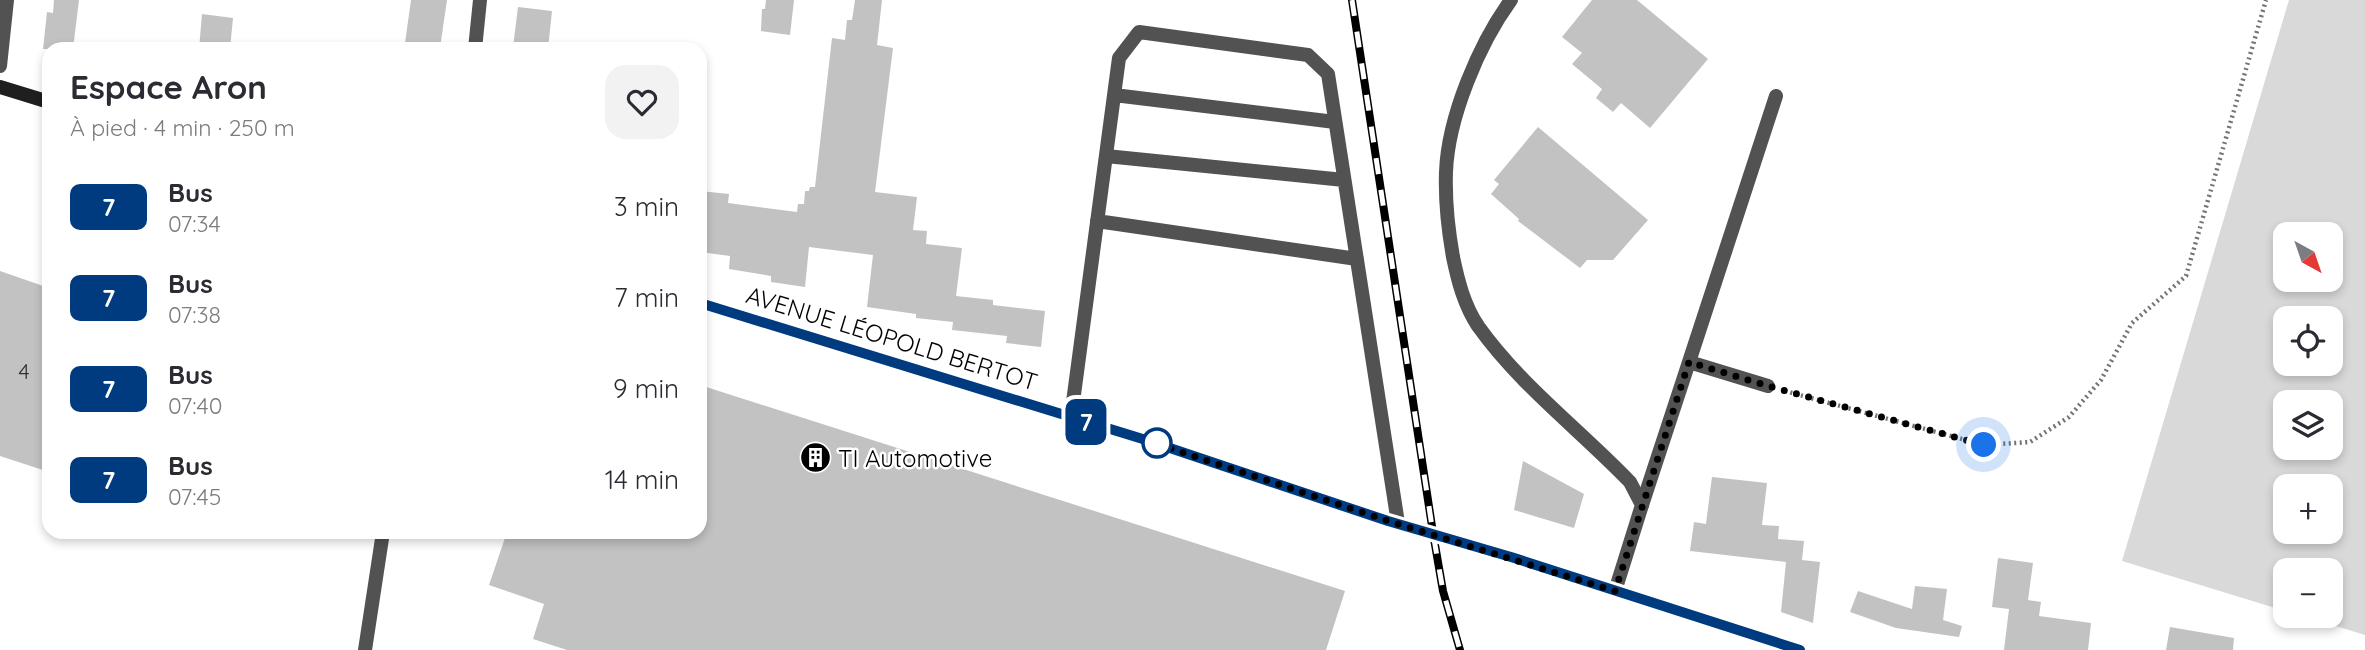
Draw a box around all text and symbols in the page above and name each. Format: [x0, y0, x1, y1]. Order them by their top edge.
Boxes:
button: heart [605, 65, 679, 139]
text: Espace Aron [70, 66, 267, 107]
text: À pied · 4 min · 250 m [70, 113, 295, 142]
text: Bus [168, 176, 213, 209]
text: 3 min [614, 190, 679, 223]
text: 7 [102, 192, 115, 222]
text: 07:34 [168, 209, 221, 238]
north arrow [2273, 222, 2343, 292]
map controls [2273, 222, 2343, 628]
text: Bus [168, 267, 213, 300]
street label: AVENUE LÉOPOLD BERTOT [743, 279, 1041, 397]
text: 7 min [614, 281, 679, 314]
text: 7 [102, 283, 115, 313]
text: 07:38 [168, 300, 221, 329]
button: locate [2273, 306, 2343, 376]
house number: 4 [18, 358, 30, 384]
text: Bus [168, 358, 213, 391]
text: 9 min [613, 372, 679, 405]
text: 7 [102, 374, 115, 404]
button: layers [2273, 390, 2343, 460]
text: 07:40 [168, 391, 222, 420]
line badge: 7 [1063, 399, 1109, 445]
text: 7 [1079, 407, 1093, 437]
your location [1966, 427, 2001, 462]
unlabelled marker [1142, 428, 1172, 458]
building icon: TI Automotive [798, 441, 832, 475]
place label: TI Automotive [838, 443, 992, 473]
text: Bus [168, 449, 213, 482]
text: 14 min [605, 463, 679, 496]
text: 7 [102, 465, 115, 495]
button: + [2273, 474, 2343, 544]
text: 07:45 [168, 482, 221, 511]
button: − [2273, 558, 2343, 628]

